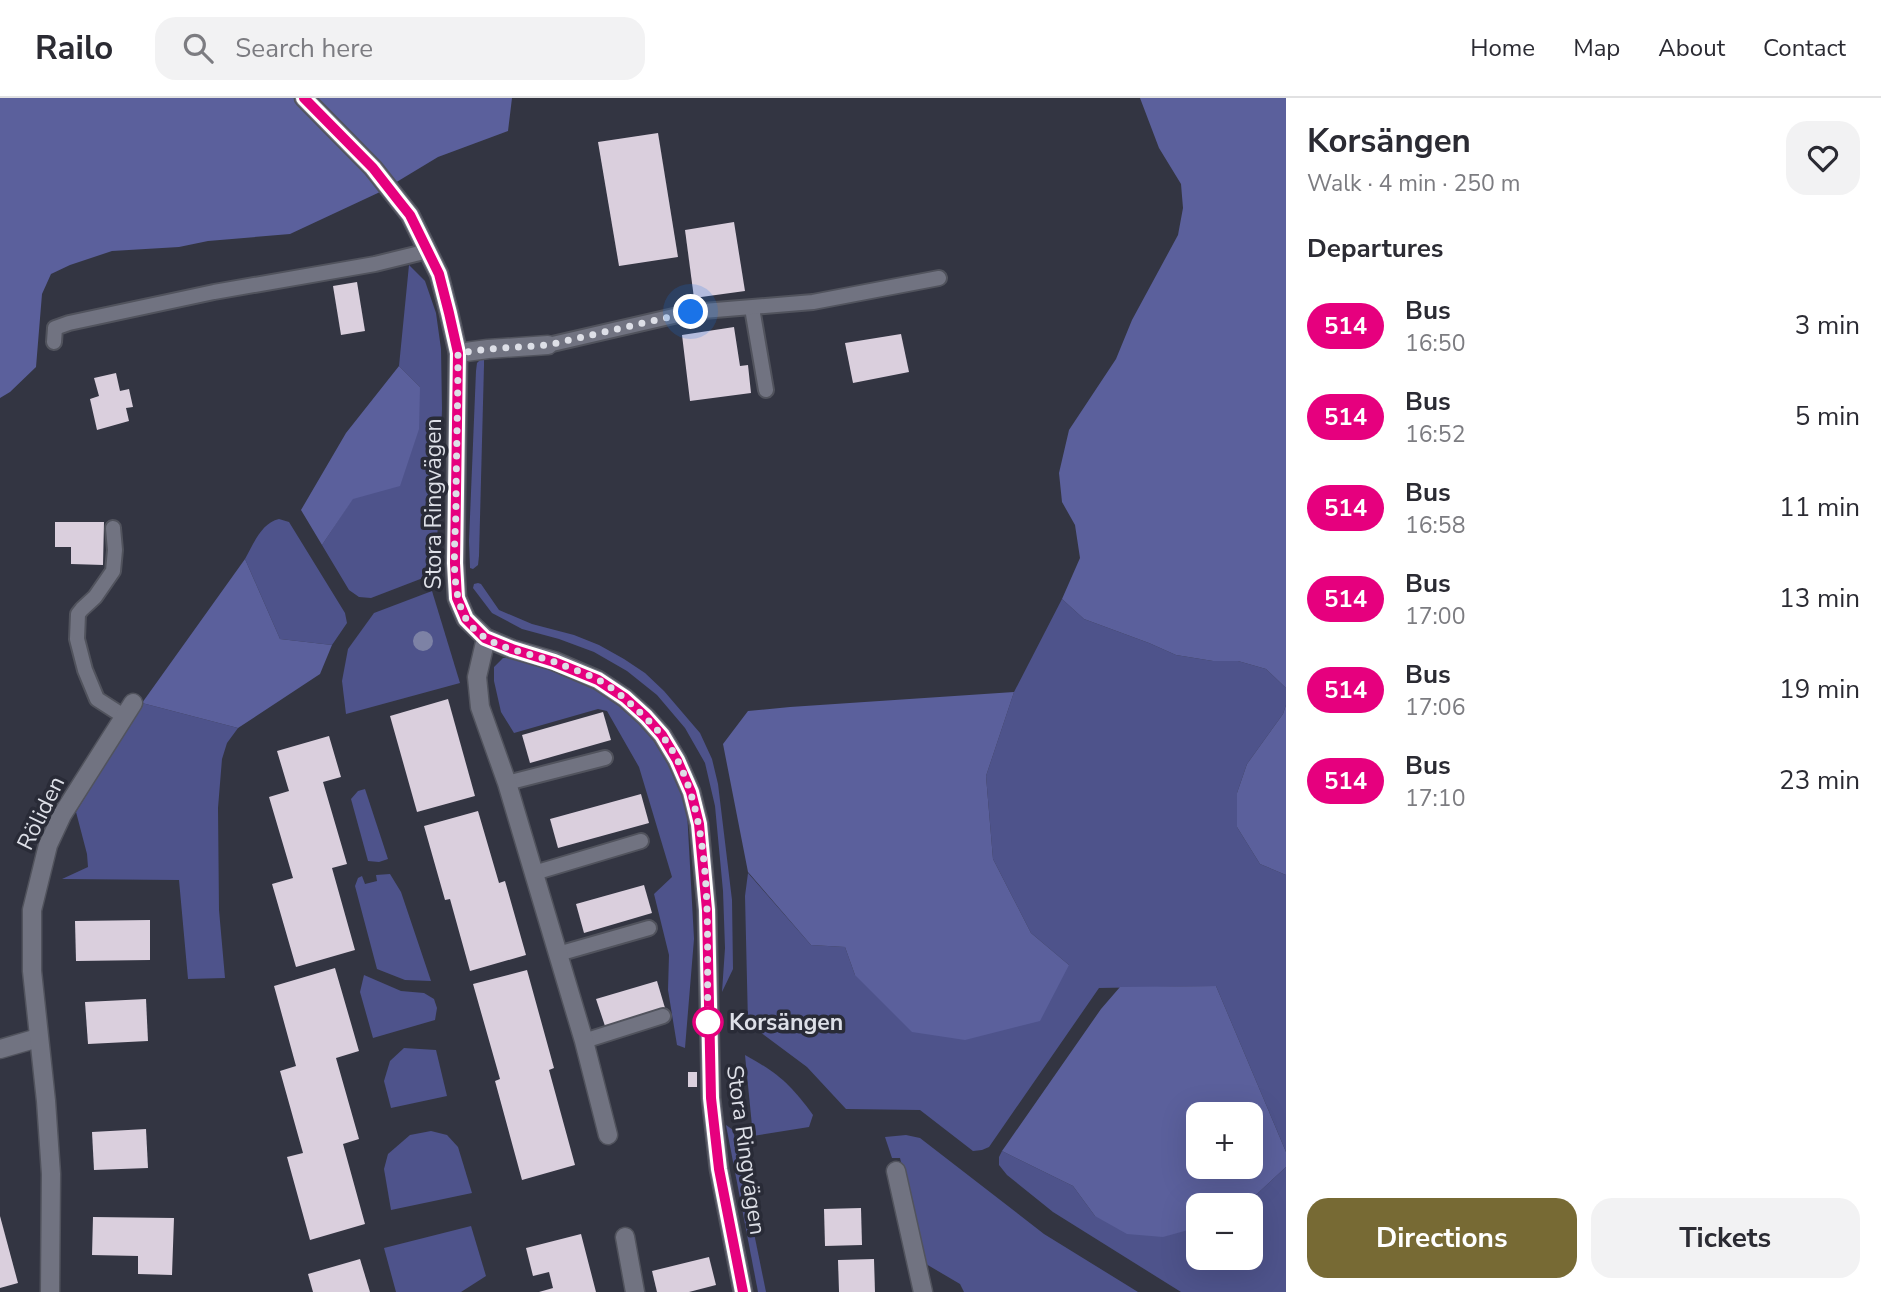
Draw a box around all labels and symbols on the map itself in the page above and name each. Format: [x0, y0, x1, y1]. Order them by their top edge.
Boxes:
your location [673, 294, 708, 329]
street label: Stora Ringvägen [418, 419, 449, 589]
street label: Röliden [10, 771, 72, 855]
marker: Korsängen [693, 1007, 723, 1037]
place label: Korsängen [729, 1007, 843, 1038]
street label: Stora Ringvägen [719, 1063, 773, 1237]

